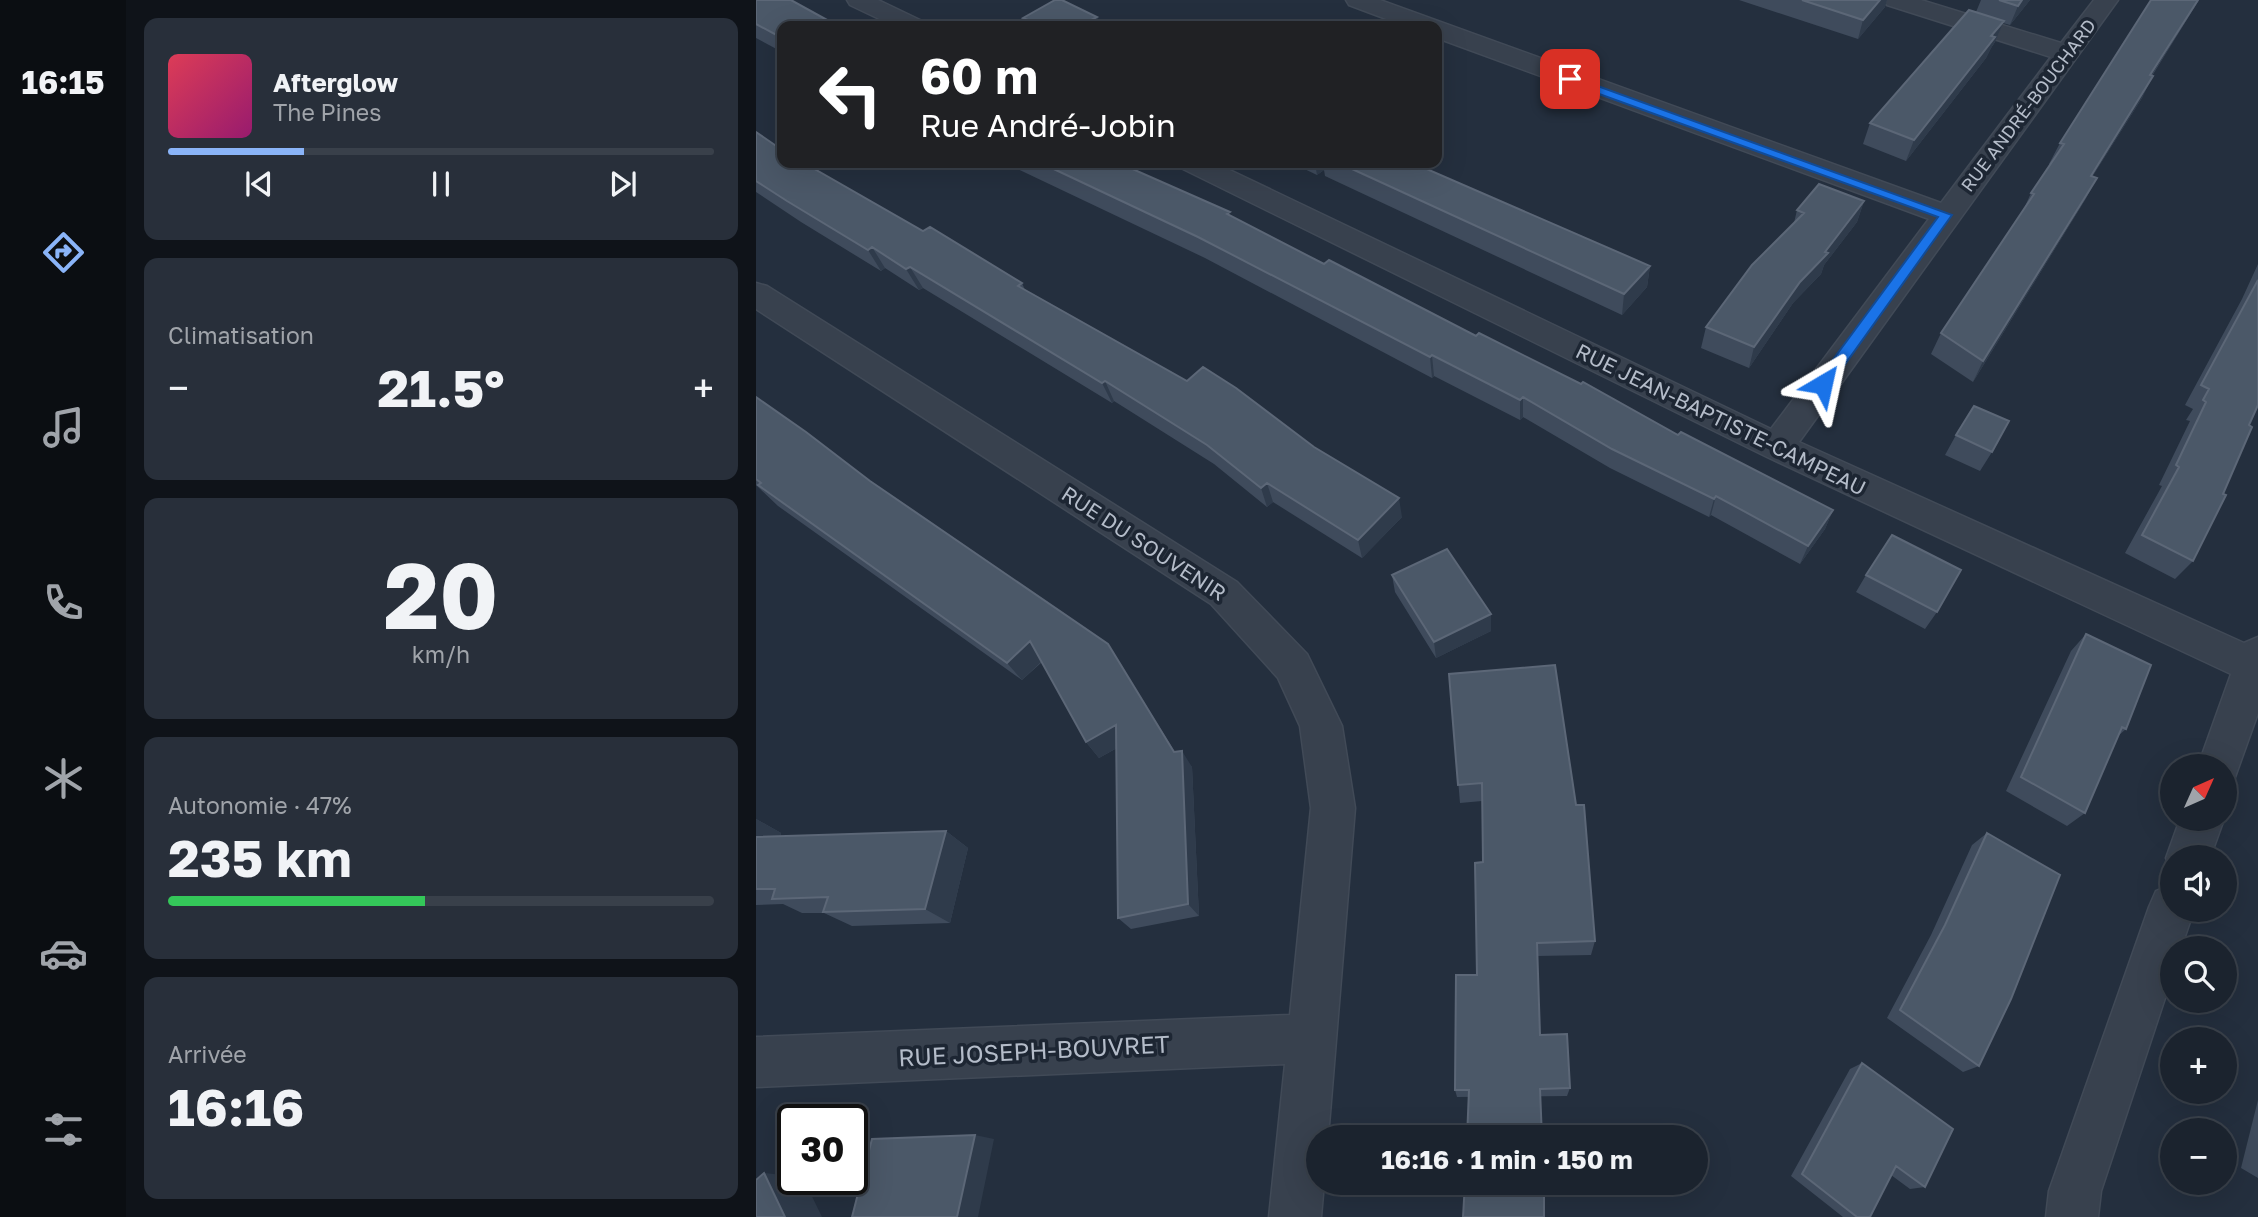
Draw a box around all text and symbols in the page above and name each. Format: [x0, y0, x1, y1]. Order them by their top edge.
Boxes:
street label: RUE ANDRÉ-BOUCHARD [1956, 14, 2100, 196]
text: 60 m [920, 46, 1038, 105]
icon: left [805, 49, 896, 140]
pin [1540, 49, 1600, 109]
icon: arrive [1551, 60, 1589, 98]
text: 16:15 [21, 63, 105, 101]
text: Afterglow [273, 67, 398, 98]
text: The Pines [273, 98, 381, 126]
text: Rue André-Jobin [920, 106, 1176, 144]
icon: previous [240, 165, 278, 203]
icon: pause [422, 165, 460, 203]
icon: next [604, 165, 642, 203]
icon: directions [39, 228, 88, 277]
text: Climatisation [168, 321, 314, 349]
street label: RUE JEAN-BAPTISTE-CAMPEAU [1572, 337, 1870, 501]
position arrow [1786, 347, 1860, 421]
text: 21.5° [377, 356, 505, 418]
text: − [168, 365, 189, 410]
text: + [693, 365, 714, 410]
icon: music [39, 403, 88, 452]
street label: RUE DU SOUVENIR [1057, 480, 1231, 606]
text: 20 [384, 540, 498, 649]
icon: phone [39, 578, 88, 627]
text: km/h [412, 640, 470, 668]
icon: climate [39, 754, 88, 803]
north arrow [2160, 754, 2236, 831]
map controls [2160, 754, 2237, 1195]
text: Autonomie · 47% [168, 791, 352, 819]
text: 235 km [168, 826, 352, 888]
button: sound [2160, 845, 2237, 922]
icon: car [39, 929, 88, 978]
button: search [2160, 936, 2237, 1013]
button: + [2160, 1027, 2237, 1104]
street label: RUE JOSEPH-BOUVRET [898, 1028, 1171, 1072]
text: Arrivée [168, 1040, 247, 1068]
text: 16:16 [168, 1075, 304, 1137]
speed limit sign: 30 [777, 1104, 868, 1195]
icon: filters [39, 1105, 88, 1154]
button: − [2160, 1118, 2237, 1195]
text: 16:16 · 1 min · 150 m [1381, 1144, 1633, 1175]

